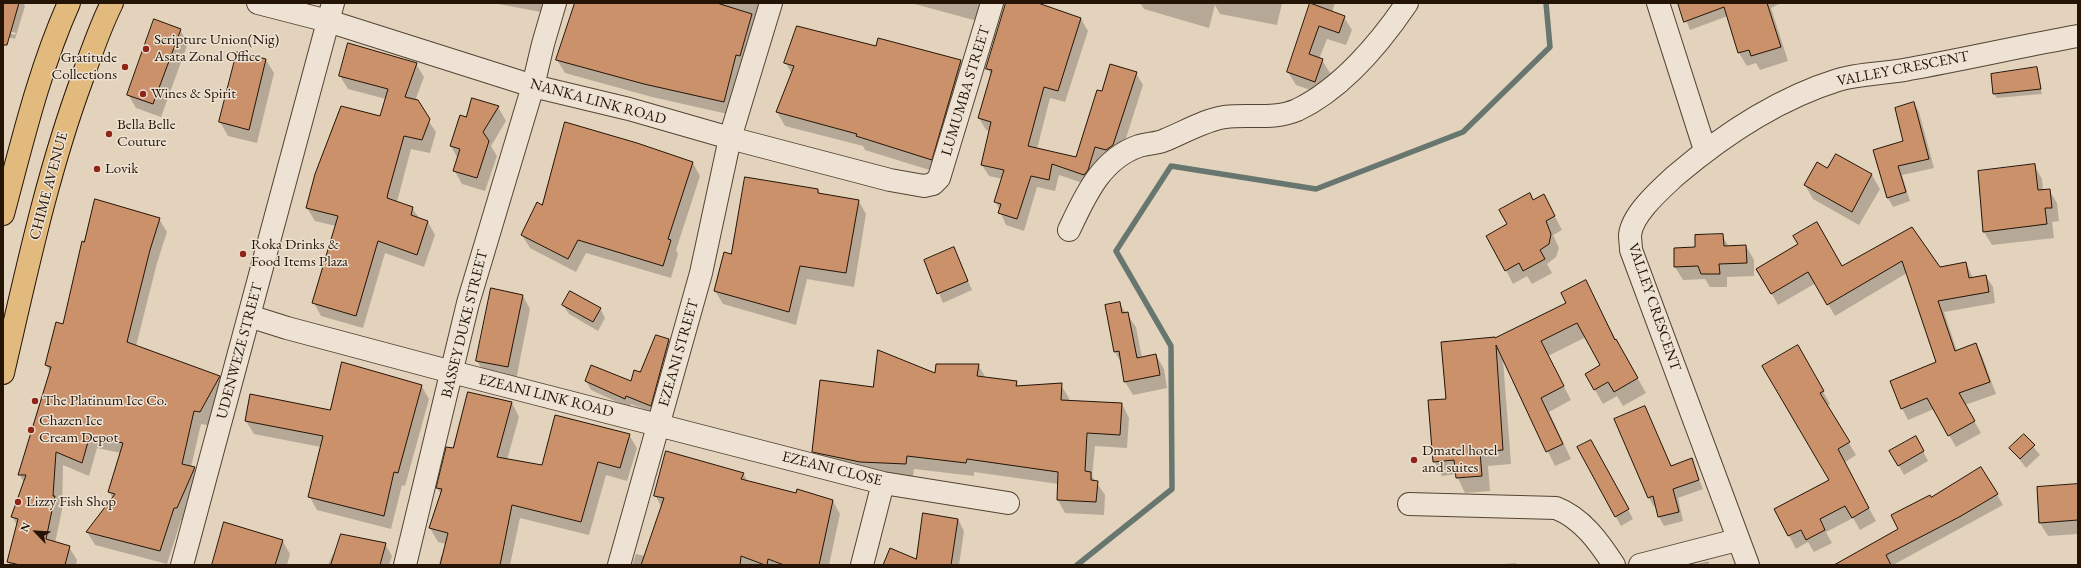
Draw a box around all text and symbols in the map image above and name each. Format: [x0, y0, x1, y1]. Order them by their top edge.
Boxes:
street label: LUMUMBA STREET [938, 24, 994, 158]
place label: Scripture Union(Nig) Asata Zonal Office [154, 31, 279, 66]
marker: Scripture Union(Nig) Asata Zonal Office [141, 44, 151, 54]
street label: VALLEY CRESCENT [1836, 47, 1970, 91]
place label: Gratitude Collections [52, 49, 117, 84]
marker: Gratitude Collections [120, 62, 130, 72]
street label: NANKA LINK ROAD [528, 75, 668, 129]
place label: Wines & Spirit [151, 85, 236, 103]
marker: Wines & Spirit [138, 89, 148, 99]
place label: Bella Belle Couture [117, 116, 176, 151]
marker: Bella Belle Couture [104, 129, 114, 139]
street label: CHIME AVENUE [26, 130, 72, 242]
place label: Lovik [105, 160, 138, 178]
marker: Lovik [92, 164, 102, 174]
place label: Roka Drinks & Food Items Plaza [251, 236, 348, 271]
street label: VALLEY CRESCENT [1624, 241, 1684, 373]
street label: BASSEY DUKE STREET [438, 248, 492, 400]
marker: Roka Drinks & Food Items Plaza [238, 249, 248, 259]
street label: UDENWEZE STREET [213, 281, 267, 421]
street label: EZEANI STREET [655, 297, 703, 409]
street label: EZEANI LINK ROAD [477, 370, 615, 422]
place label: The Platinum Ice Co. [43, 392, 167, 410]
marker: The Platinum Ice Co. [30, 396, 40, 406]
place label: Chazen Ice Cream Depot [39, 412, 118, 447]
marker: Chazen Ice Cream Depot [26, 425, 36, 435]
place label: Dmatel hotel and suites [1422, 442, 1497, 477]
street label: EZEANI CLOSE [780, 448, 884, 490]
marker: Dmatel hotel and suites [1409, 455, 1419, 465]
place label: Lizzy Fish Shop [26, 493, 116, 511]
marker: Lizzy Fish Shop [13, 497, 23, 507]
north arrow [16, 512, 56, 552]
text: N [17, 520, 33, 534]

